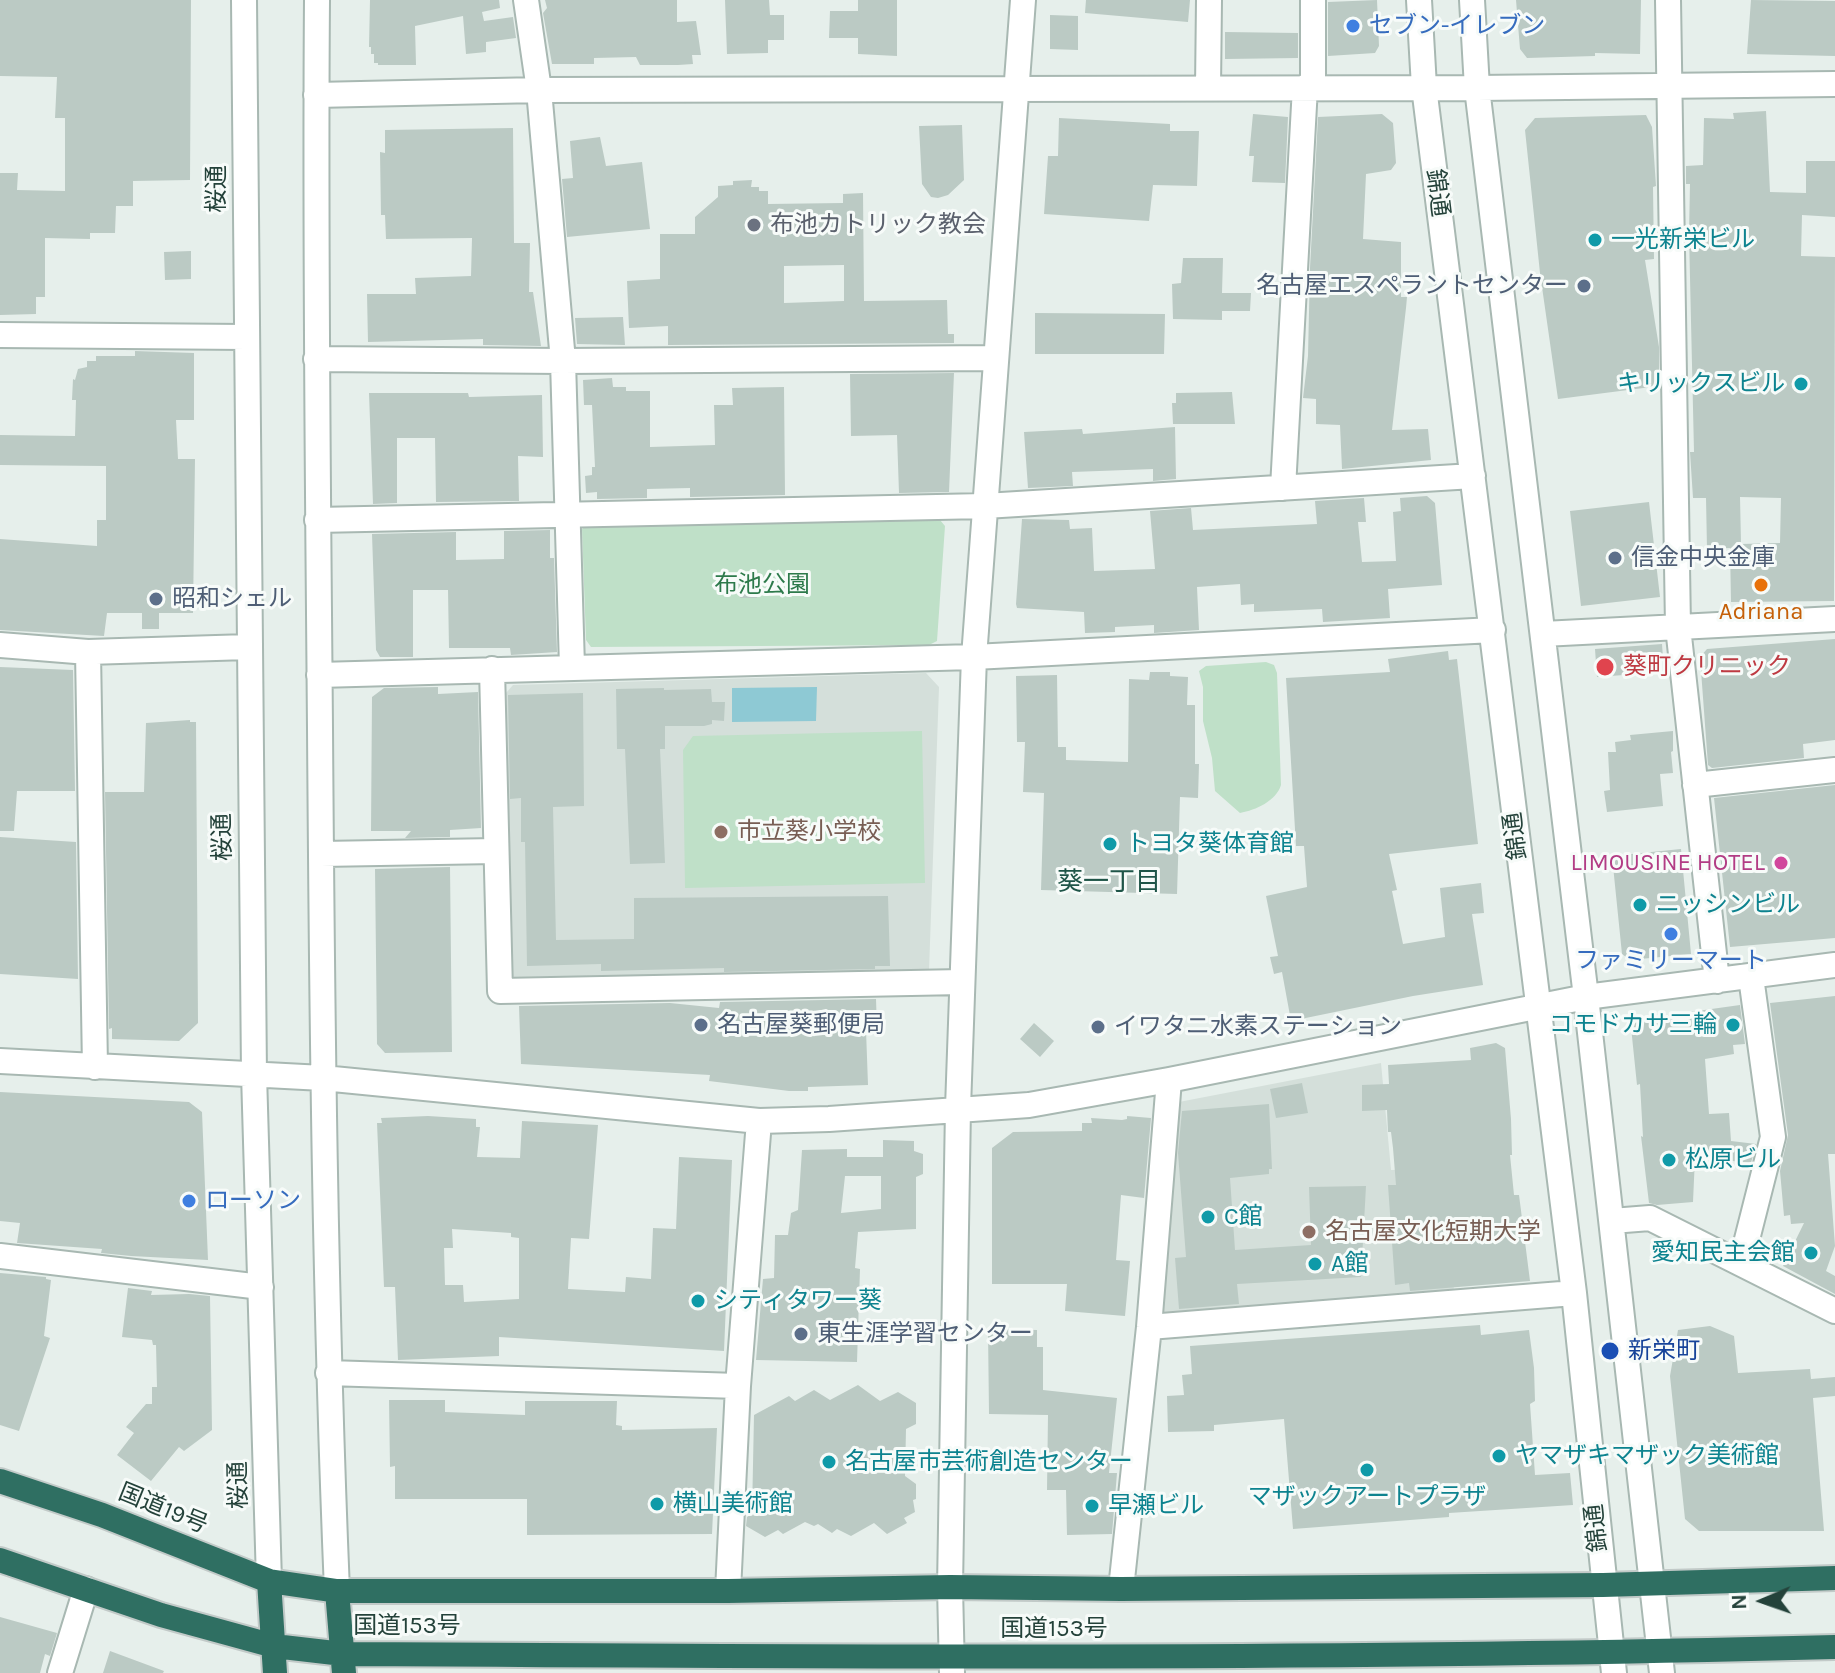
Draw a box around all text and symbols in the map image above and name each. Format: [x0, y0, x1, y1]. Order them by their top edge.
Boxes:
place label: セブン-イレブン [1369, 12, 1545, 40]
marker: セブン-イレブン [1344, 17, 1362, 35]
street label: 桜通 [203, 165, 231, 213]
street label: 錦通 [1420, 167, 1454, 219]
place label: 布池カトリック教会 [770, 211, 986, 239]
marker: 布池カトリック教会 [745, 216, 763, 234]
place label: 一光新栄ビル [1611, 226, 1755, 254]
marker: 一光新栄ビル [1586, 231, 1604, 249]
place label: 名古屋エスペラントセンター [1256, 272, 1568, 300]
marker: 名古屋エスペラントセンター [1575, 277, 1593, 295]
place label: キリックスビル [1617, 370, 1785, 398]
marker: キリックスビル [1792, 375, 1810, 393]
place label: 信金中央金庫 [1631, 544, 1775, 572]
marker: 信金中央金庫 [1606, 549, 1624, 567]
park label: 布池公園 [714, 571, 810, 599]
marker: Adriana [1752, 576, 1770, 594]
place label: 昭和シェル [172, 585, 292, 613]
marker: 昭和シェル [147, 590, 165, 608]
place label: Adriana [1719, 598, 1803, 626]
place label: 葵町クリニック [1623, 653, 1791, 681]
marker: 葵町クリニック [1594, 656, 1616, 678]
street label: 錦通 [1499, 810, 1533, 862]
street label: 桜通 [208, 813, 238, 861]
place label: 市立葵小学校 [737, 818, 881, 846]
marker: 市立葵小学校 [712, 823, 730, 841]
place label: トヨタ葵体育館 [1126, 830, 1294, 858]
marker: トヨタ葵体育館 [1101, 835, 1119, 853]
place label: LIMOUSINE HOTEL [1570, 849, 1765, 877]
marker: LIMOUSINE HOTEL [1772, 854, 1790, 872]
district label: 葵一丁目 [1057, 867, 1161, 899]
place label: ニッシンビル [1656, 891, 1800, 919]
marker: ニッシンビル [1631, 896, 1649, 914]
marker: ファミリーマート [1662, 925, 1680, 943]
place label: ファミリーマート [1575, 947, 1767, 975]
place label: 名古屋葵郵便局 [717, 1011, 885, 1039]
place label: コモドカサ三輪 [1549, 1011, 1717, 1039]
place label: イワタニ水素ステーション [1114, 1013, 1402, 1041]
marker: 名古屋葵郵便局 [692, 1016, 710, 1034]
marker: コモドカサ三輪 [1724, 1016, 1742, 1034]
marker: イワタニ水素ステーション [1089, 1018, 1107, 1036]
place label: 松原ビル [1685, 1146, 1781, 1174]
marker: 松原ビル [1660, 1151, 1678, 1169]
place label: ローソン [205, 1187, 301, 1215]
marker: ローソン [180, 1192, 198, 1210]
place label: C館 [1224, 1203, 1263, 1231]
marker: C館 [1199, 1208, 1217, 1226]
place label: 名古屋文化短期大学 [1325, 1218, 1541, 1246]
marker: 名古屋文化短期大学 [1300, 1223, 1318, 1241]
place label: 愛知民主会館 [1651, 1239, 1795, 1267]
marker: 愛知民主会館 [1802, 1244, 1820, 1262]
place label: A館 [1331, 1250, 1369, 1278]
marker: A館 [1306, 1255, 1324, 1273]
place label: シティタワー葵 [714, 1287, 882, 1315]
marker: シティタワー葵 [689, 1292, 707, 1310]
place label: 東生涯学習センター [817, 1320, 1033, 1348]
marker: 東生涯学習センター [792, 1325, 810, 1343]
place label: 新栄町 [1628, 1337, 1700, 1365]
marker: 新栄町 [1599, 1340, 1621, 1362]
place label: ヤマザキマザック美術館 [1515, 1442, 1779, 1470]
marker: ヤマザキマザック美術館 [1490, 1447, 1508, 1465]
place label: 名古屋市芸術創造センター [845, 1448, 1133, 1476]
marker: 名古屋市芸術創造センター [820, 1453, 838, 1471]
street label: 桜通 [224, 1461, 254, 1509]
marker: マザックアートプラザ [1358, 1461, 1376, 1479]
street label: 国道19号 [114, 1478, 212, 1540]
place label: マザックアートプラザ [1248, 1483, 1486, 1511]
place label: 横山美術館 [673, 1490, 793, 1518]
place label: 早瀬ビル [1108, 1492, 1204, 1520]
marker: 横山美術館 [648, 1495, 666, 1513]
marker: 早瀬ビル [1083, 1497, 1101, 1515]
street label: 錦通 [1580, 1503, 1614, 1553]
north arrow [1723, 1561, 1803, 1641]
text: N [1726, 1593, 1752, 1610]
street label: 国道153号 [353, 1612, 461, 1640]
street label: 国道153号 [1000, 1615, 1108, 1643]

